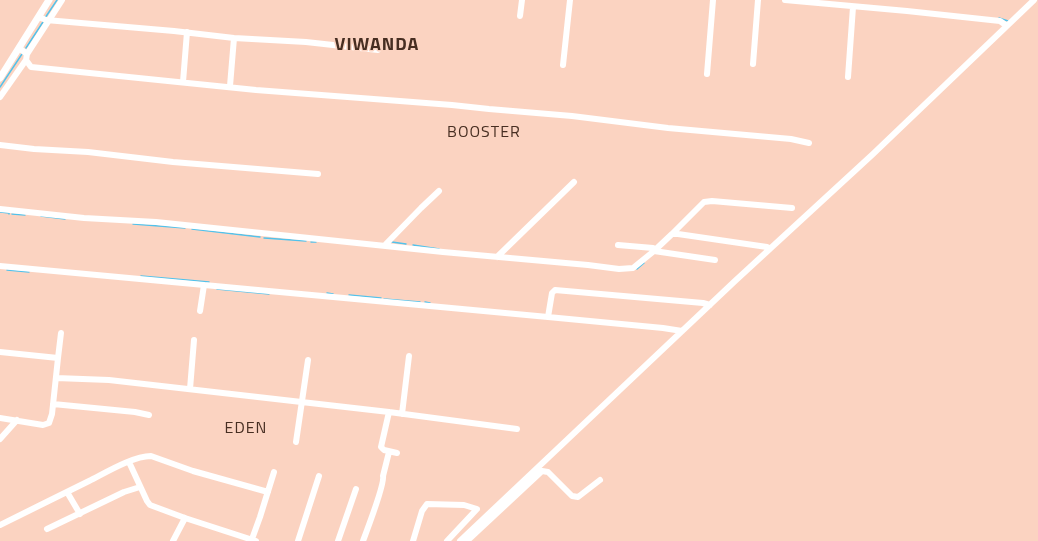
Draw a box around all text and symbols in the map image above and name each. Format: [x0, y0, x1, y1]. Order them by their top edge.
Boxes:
district label: VIWANDA [335, 35, 419, 57]
district label: BOOSTER [447, 123, 521, 143]
district label: EDEN [225, 419, 267, 439]

